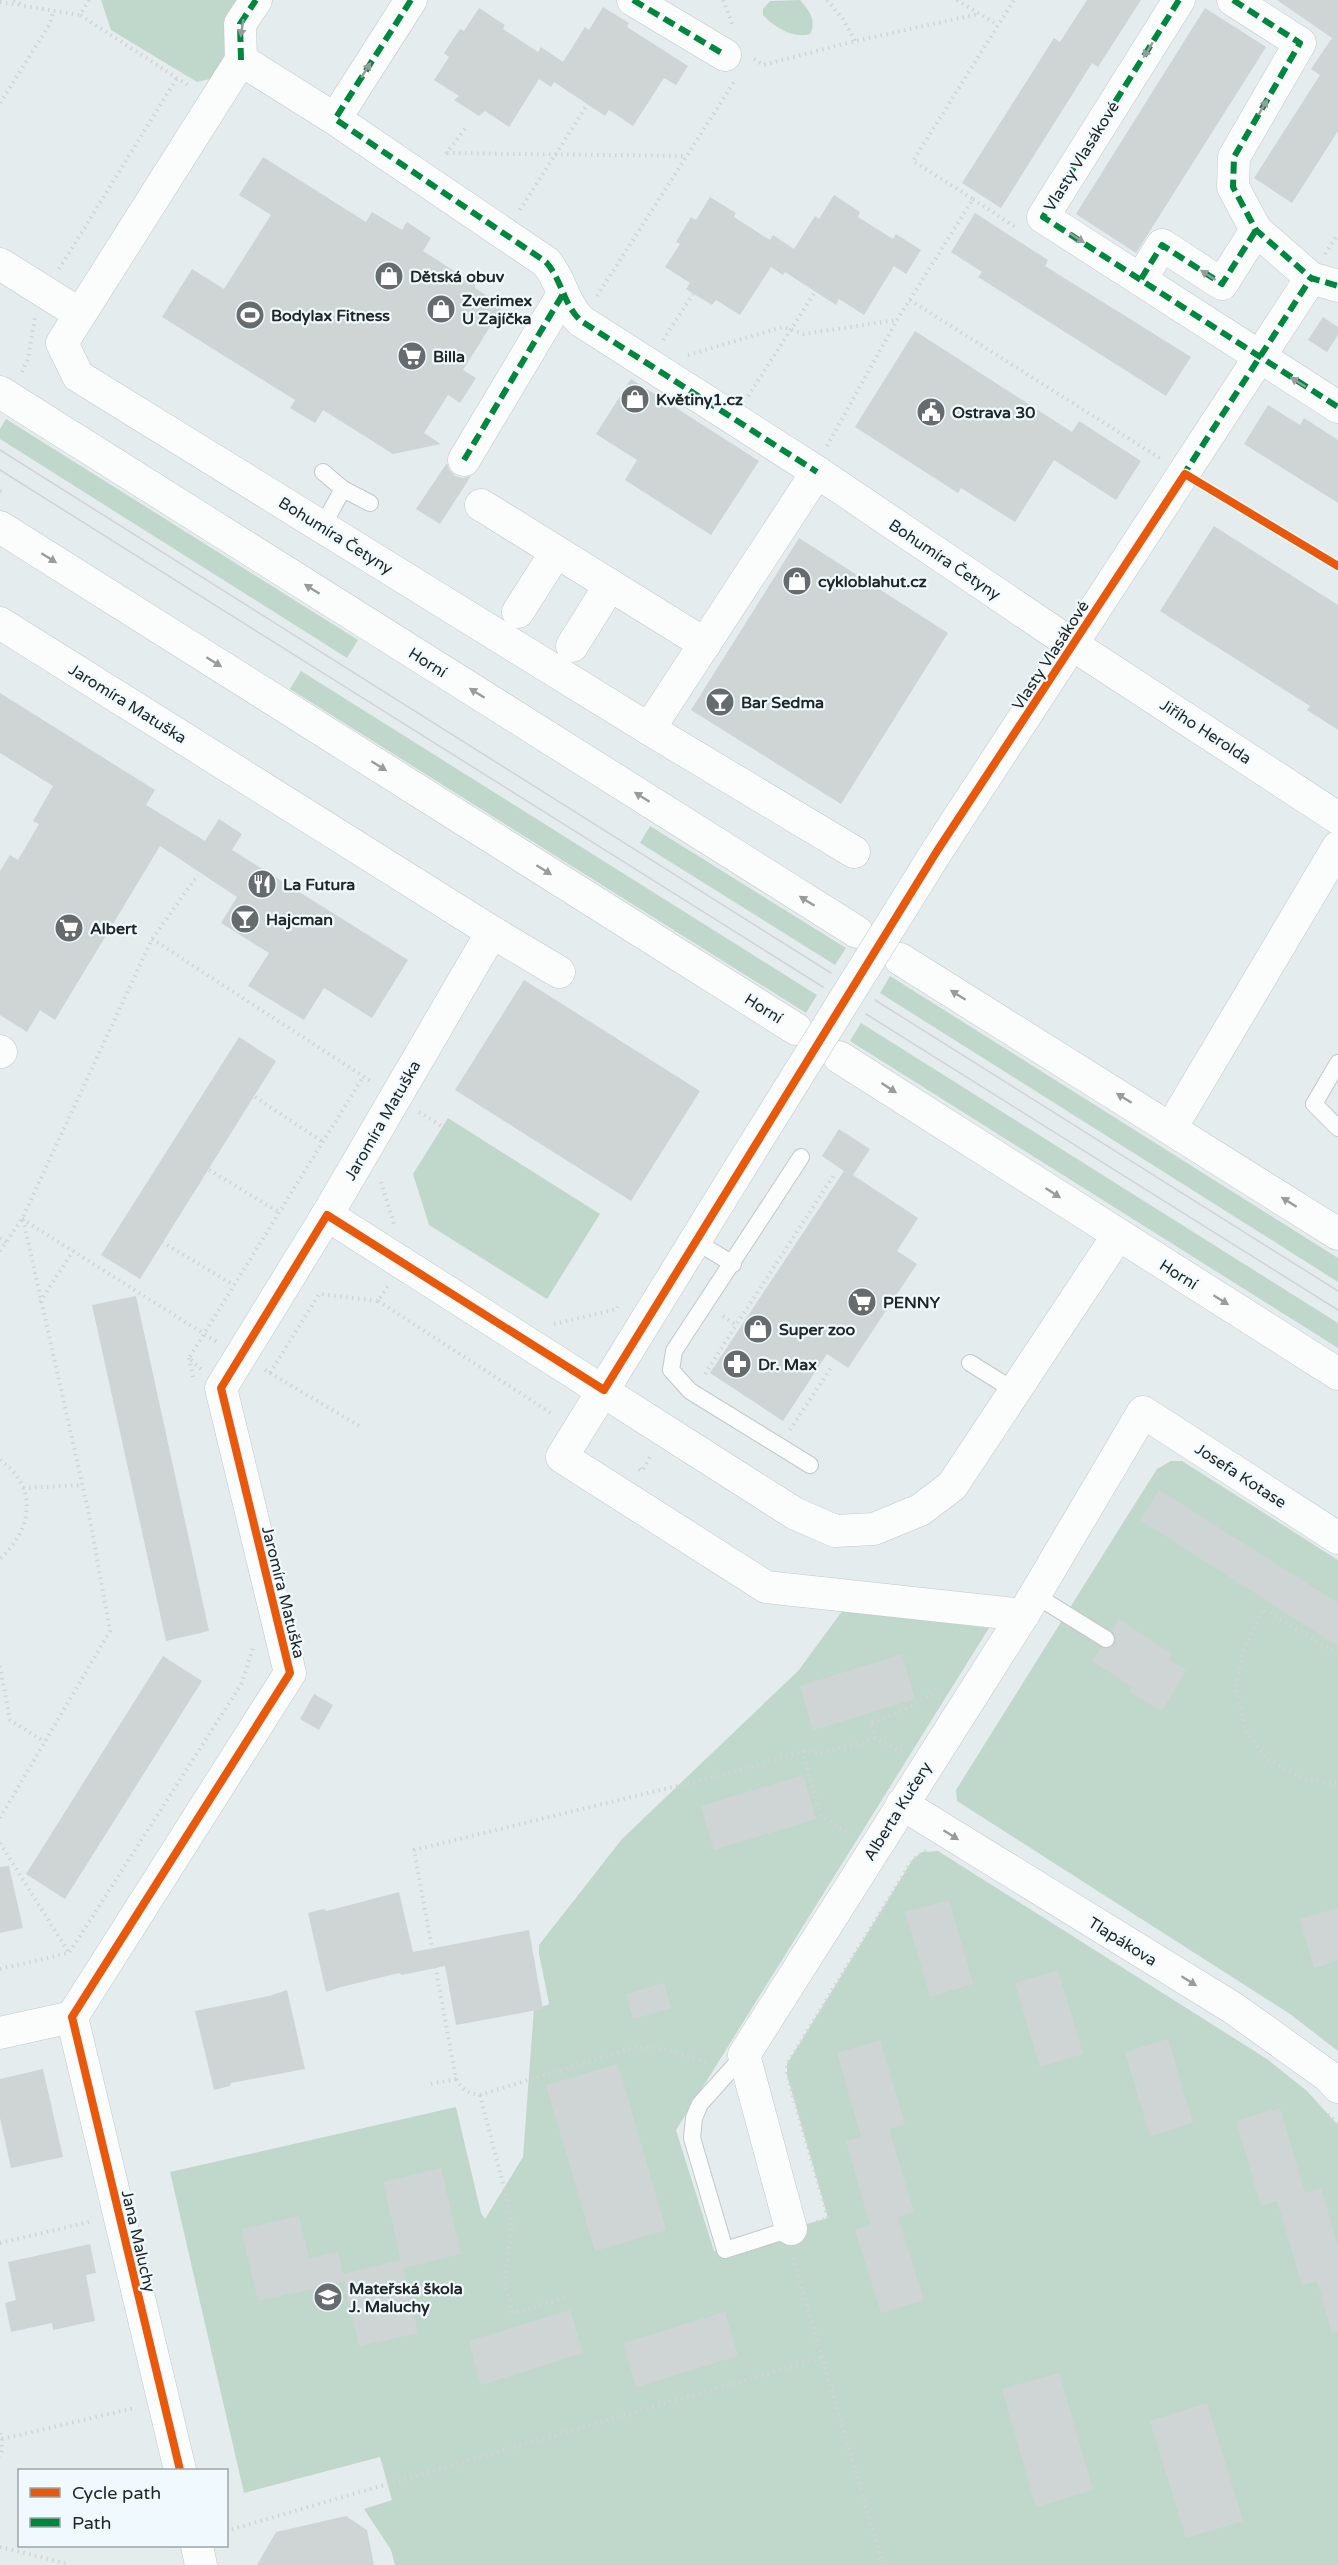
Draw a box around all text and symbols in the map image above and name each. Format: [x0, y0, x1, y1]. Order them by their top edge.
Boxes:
one-way arrow [238, 19, 247, 38]
one-way arrow [1143, 41, 1154, 58]
one-way arrow [361, 62, 372, 78]
street label: Vlasty Vlasákové [1040, 98, 1124, 216]
one-way arrow [1258, 99, 1269, 115]
one-way arrow [1069, 232, 1085, 243]
shop icon: Dětská obuv [373, 260, 405, 292]
place label: Dětská obuv [410, 267, 505, 287]
one-way arrow [1201, 269, 1217, 281]
place label: Zverimex U Zajíčka [462, 291, 532, 329]
shop icon: Zverimex U Zajíčka [425, 293, 457, 325]
sports icon: Bodylax Fitness [234, 299, 266, 331]
place label: Bodylax Fitness [271, 306, 390, 326]
supermarket icon: Billa [396, 340, 428, 372]
place label: Billa [433, 347, 465, 367]
one-way arrow [1290, 377, 1307, 388]
shop icon: Květiny1.cz [619, 383, 651, 415]
place label: Květiny1.cz [656, 390, 743, 410]
public building icon: Ostrava 30 [915, 396, 947, 428]
place label: Ostrava 30 [952, 403, 1035, 423]
street label: Bohumíra Četyny [275, 493, 397, 579]
street label: Bohumíra Četyny [885, 515, 1005, 605]
one-way arrow [41, 552, 58, 563]
shop icon: cykloblahut.cz [781, 565, 813, 597]
place label: cykloblahut.cz [818, 572, 927, 592]
one-way arrow [304, 583, 321, 594]
street label: Vlasty Vlasákové [1008, 597, 1094, 714]
street label: Horní [405, 643, 450, 682]
one-way arrow [206, 656, 223, 667]
street label: Jaromíra Matuška [65, 659, 190, 748]
bar icon: Bar Sedma [704, 686, 736, 718]
one-way arrow [469, 687, 485, 698]
place label: Bar Sedma [741, 693, 824, 713]
street label: Jiřího Herolda [1156, 695, 1255, 769]
one-way arrow [371, 760, 387, 771]
one-way arrow [634, 791, 650, 802]
one-way arrow [536, 864, 552, 875]
restaurant icon: La Futura [246, 868, 278, 900]
place label: La Futura [283, 875, 355, 895]
one-way arrow [799, 895, 815, 906]
bar icon: Hajcman [229, 903, 261, 935]
place label: Hajcman [266, 910, 333, 930]
supermarket icon: Albert [53, 912, 85, 944]
place label: Albert [90, 919, 138, 939]
street label: Horní [741, 989, 786, 1028]
one-way arrow [950, 990, 966, 1001]
street label: Jaromíra Matuška [340, 1057, 425, 1184]
one-way arrow [881, 1083, 897, 1094]
one-way arrow [1115, 1093, 1132, 1104]
one-way arrow [1045, 1188, 1061, 1199]
one-way arrow [1280, 1197, 1297, 1208]
street label: Horní [1156, 1255, 1201, 1294]
supermarket icon: PENNY [846, 1286, 878, 1318]
place label: PENNY [883, 1293, 941, 1313]
one-way arrow [1213, 1294, 1229, 1305]
shop icon: Super zoo [742, 1313, 774, 1345]
place label: Super zoo [779, 1320, 856, 1340]
pharmacy icon: Dr. Max [721, 1348, 753, 1380]
place label: Dr. Max [758, 1355, 817, 1375]
street label: Josefa Kotase [1191, 1439, 1290, 1513]
street label: Jaromíra Matuška [257, 1524, 309, 1660]
street label: Alberta Kučery [859, 1758, 937, 1865]
one-way arrow [943, 1829, 960, 1840]
street label: Tlapákova [1084, 1913, 1161, 1971]
one-way arrow [1181, 1976, 1197, 1987]
street label: Jana Maluchy [117, 2188, 160, 2295]
place label: Mateřská škola J. Maluchy [348, 2279, 463, 2317]
school or university icon: Mateřská škola J. Maluchy [312, 2281, 344, 2313]
legend [18, 2469, 228, 2547]
text: Cycle path [72, 2482, 161, 2504]
text: Path [72, 2512, 111, 2534]

